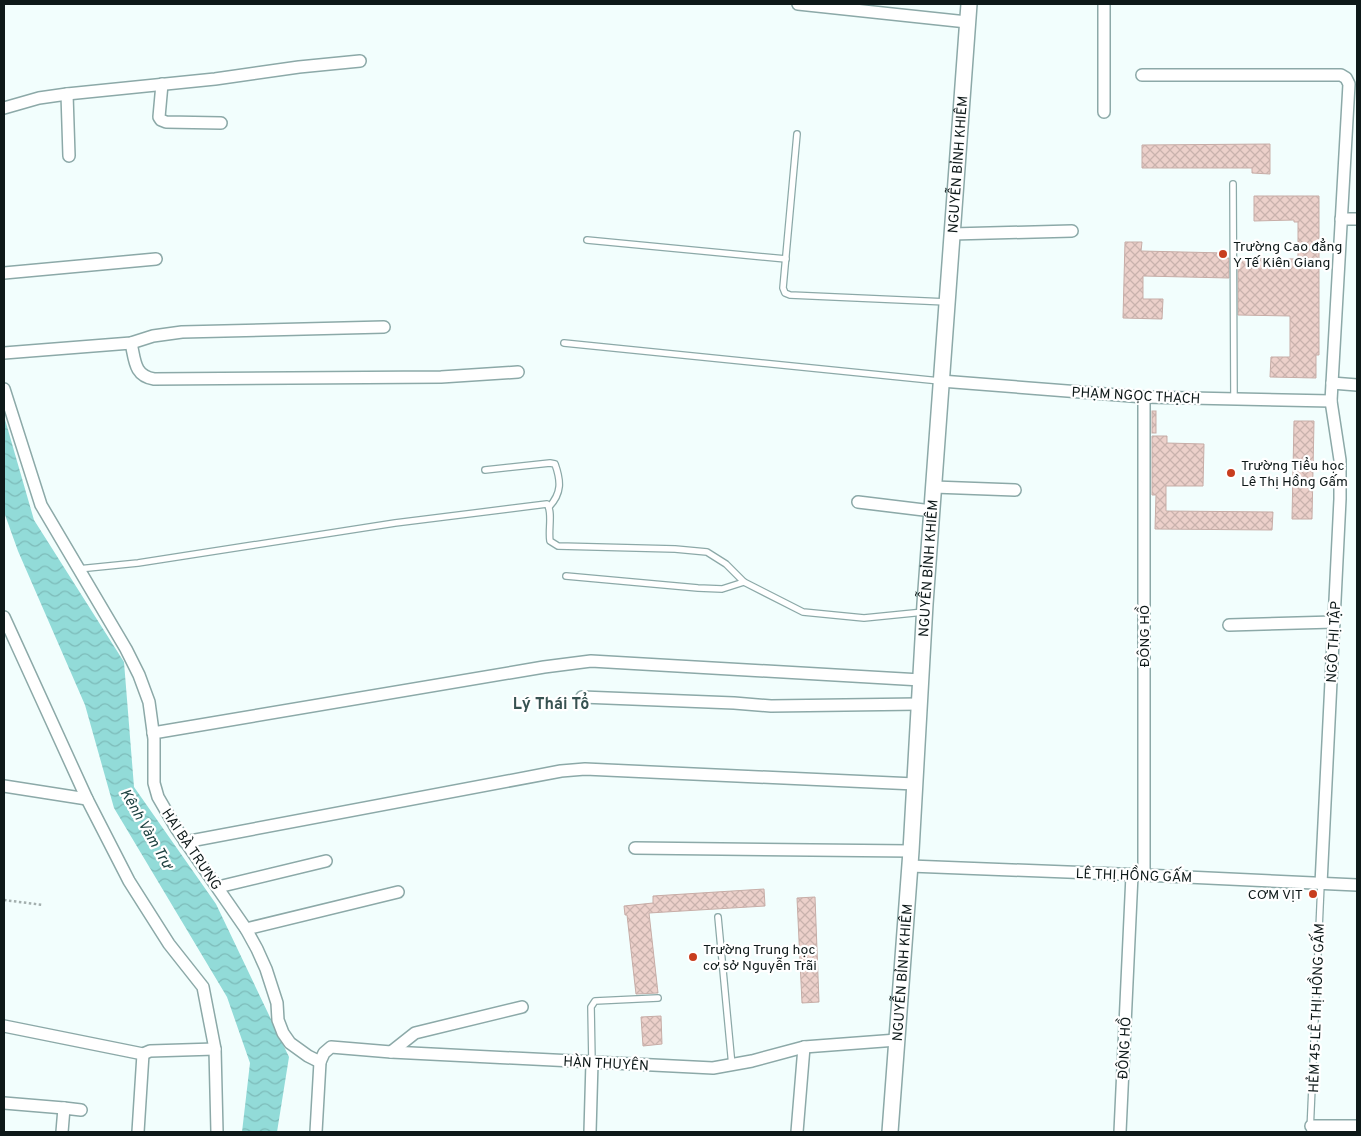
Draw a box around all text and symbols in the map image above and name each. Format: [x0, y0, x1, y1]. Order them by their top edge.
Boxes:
street label: NGUYỄN BỈNH KHIÊM [945, 95, 972, 234]
place label: Trường Cao đẳng Y Tế Kiên Giang [1233, 238, 1342, 272]
marker: Trường Cao đẳng Y Tế Kiên Giang [1217, 248, 1229, 260]
street label: PHẠM NGỌC THẠCH [1071, 385, 1201, 408]
place label: Trường Tiểu học Lê Thị Hồng Gấm [1241, 457, 1348, 491]
marker: Trường Tiểu học Lê Thị Hồng Gấm [1225, 467, 1237, 479]
street label: NGUYỄN BỈNH KHIÊM [915, 499, 943, 638]
street label: NGÔ THỊ TẬP [1323, 601, 1345, 683]
street label: ĐÔNG HỒ [1134, 605, 1154, 667]
district label: Lý Thái Tổ [513, 691, 589, 715]
water label: Kênh Vàm Trư [115, 786, 177, 874]
street label: HAI BÀ TRƯNG [157, 805, 225, 894]
street label: LÊ THỊ HỒNG GẤM [1075, 863, 1193, 887]
place label: CƠM VỊT [1248, 887, 1303, 904]
marker: CƠM VỊT [1307, 888, 1319, 900]
street label: NGUYỄN BỈNH KHIÊM [890, 903, 917, 1042]
street label: HẺM 45 LÊ THỊ HỒNG GẤM [1303, 923, 1329, 1093]
place label: Trường Trung học cơ sở Nguyễn Trãi [703, 942, 817, 975]
marker: Trường Trung học cơ sở Nguyễn Trãi [687, 951, 699, 963]
street label: ĐÔNG HỒ [1112, 1016, 1136, 1080]
street label: HÀN THUYÊN [563, 1053, 649, 1075]

